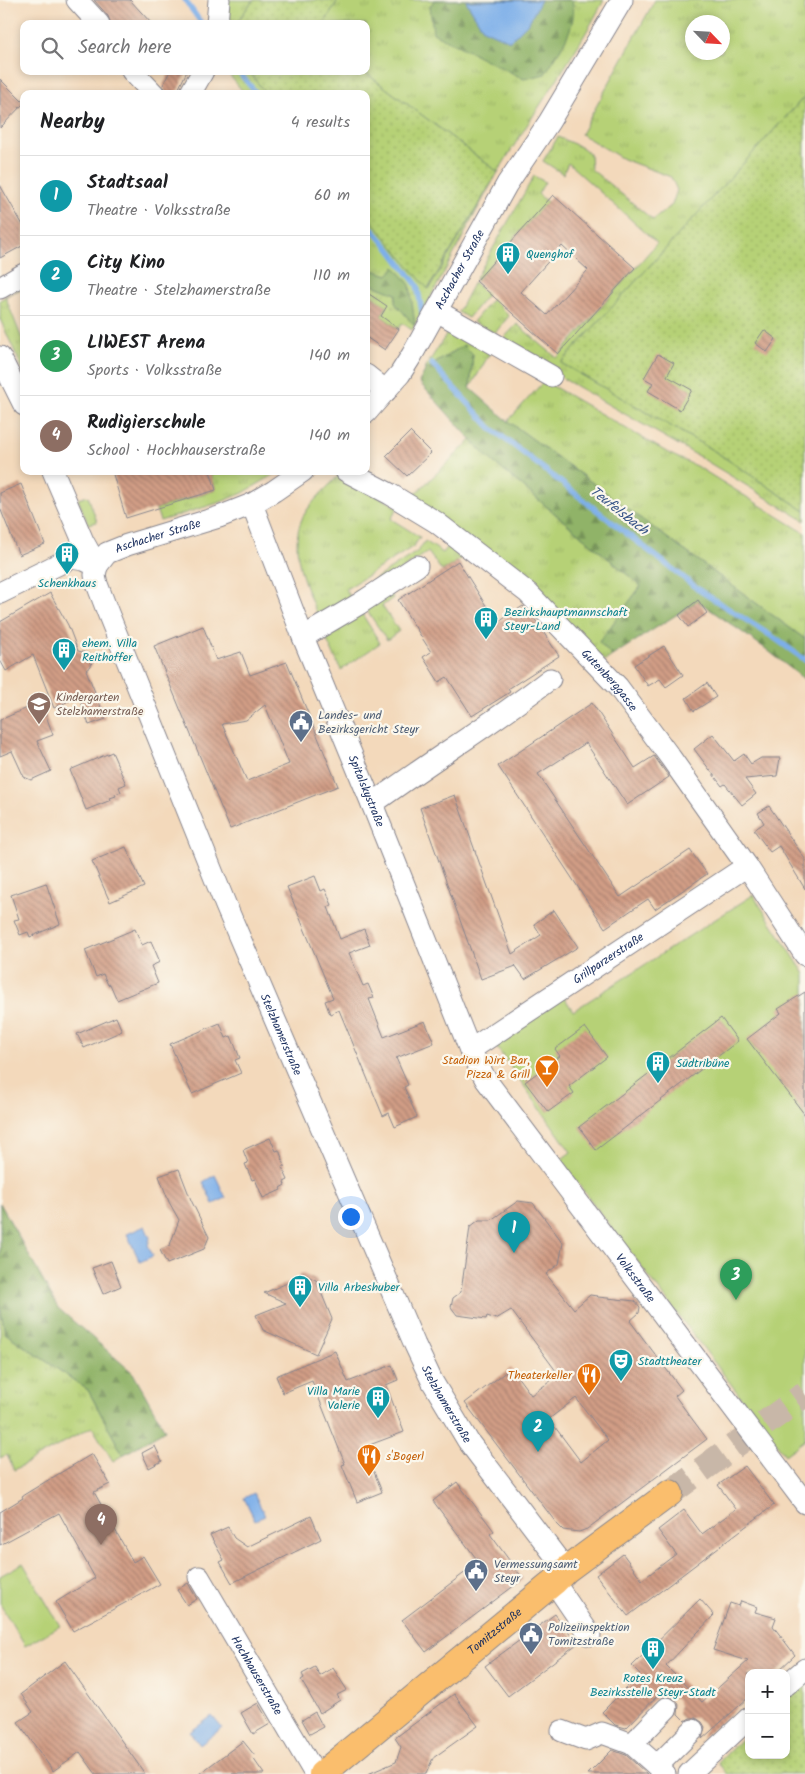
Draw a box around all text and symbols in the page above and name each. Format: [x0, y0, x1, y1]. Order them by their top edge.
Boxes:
north arrow [685, 15, 730, 60]
search box [20, 20, 370, 75]
text: Search here [78, 33, 172, 63]
icon: search [38, 34, 66, 62]
text: Nearby [40, 106, 105, 139]
text: 4 results [291, 110, 350, 135]
text: Stadtsaal [87, 168, 168, 198]
text: 1 [54, 183, 58, 208]
text: 60 m [314, 183, 350, 208]
text: Theatre · Volksstraße [87, 198, 231, 223]
street label: Aschacher Straße [430, 226, 490, 313]
building icon: Quenghof [495, 241, 521, 275]
place label: Quenghof [526, 245, 575, 264]
text: City Kino [87, 248, 165, 278]
text: 2 [51, 263, 61, 288]
text: 110 m [313, 263, 350, 288]
text: Theatre · Stelzhamerstraße [87, 278, 271, 303]
text: LIWEST Arena [87, 328, 205, 358]
text: 3 [52, 343, 60, 368]
text: 140 m [309, 343, 350, 368]
text: Sports · Volksstraße [87, 358, 222, 383]
text: Rudigierschule [87, 408, 205, 438]
text: 4 [52, 423, 60, 448]
text: 140 m [309, 423, 350, 448]
text: School · Hochhauserstraße [87, 438, 265, 463]
water label: Teufelsbach [585, 481, 654, 542]
street label: Aschacher Straße [112, 513, 204, 558]
building icon: Schenkhaus [54, 541, 80, 575]
place label: Schenkhaus [38, 574, 96, 593]
place label: Bezirkshauptmannschaft Steyr-Land [504, 603, 628, 636]
building icon: Bezirkshauptmannschaft Steyr-Land [473, 606, 499, 640]
place label: ehem. Villa Reithoffer [82, 634, 138, 667]
building icon: ehem. Villa Reithoffer [51, 637, 77, 671]
street label: Gutenberggasse [577, 644, 643, 716]
place label: Kindergarten Stelzhamerstraße [56, 688, 144, 721]
school or university icon: Kindergarten Stelzhamerstraße [26, 691, 52, 725]
place label: Landes- und Bezirksgericht Steyr [318, 706, 420, 739]
public building icon: Landes- und Bezirksgericht Steyr [288, 709, 314, 743]
street label: Spitalskystraße [343, 752, 390, 830]
street label: Grillparzerstraße [569, 927, 648, 989]
street label: Stelzhamerstraße [255, 991, 308, 1079]
building icon: Südtribüne [645, 1050, 671, 1084]
place label: Stadion Wirt Bar, Pizza & Grill [442, 1051, 530, 1084]
bar icon: Stadion Wirt Bar, Pizza & Grill [534, 1054, 560, 1088]
place label: Südtribüne [676, 1054, 730, 1073]
your location [338, 1204, 364, 1230]
pin: 1 [498, 1212, 530, 1253]
street label: Volksstraße [610, 1249, 661, 1307]
pin: 3 [720, 1259, 752, 1300]
building icon: Villa Arbeshuber [287, 1274, 313, 1308]
place label: Villa Arbeshuber [318, 1278, 401, 1297]
theatre icon: Stadttheater [608, 1348, 634, 1382]
place label: Stadttheater [638, 1352, 702, 1371]
street label: Stelzhamerstraße [416, 1362, 477, 1447]
restaurant icon: Theaterkeller [576, 1362, 602, 1396]
place label: Theaterkeller [508, 1366, 573, 1385]
place label: Villa Marie Valerie [307, 1382, 361, 1415]
building icon: Villa Marie Valerie [365, 1385, 391, 1419]
pin: 2 [522, 1411, 554, 1452]
restaurant icon: s'Bogerl [356, 1443, 382, 1477]
place label: s'Bogerl [386, 1447, 424, 1466]
pin: 4 [85, 1504, 117, 1545]
place label: Vermessungsamt Steyr [494, 1555, 578, 1588]
public building icon: Vermessungsamt Steyr [463, 1558, 489, 1592]
street label: Tomitzstraße [463, 1602, 527, 1660]
place label: Polizeiinspektion Tomitzstraße [548, 1618, 630, 1651]
public building icon: Polizeiinspektion Tomitzstraße [518, 1621, 544, 1655]
street label: Hochhauserstraße [226, 1632, 288, 1719]
building icon: Rotes Kreuz Bezirksstelle Steyr-Stadt [640, 1636, 666, 1670]
place label: Rotes Kreuz Bezirksstelle Steyr-Stadt [590, 1669, 716, 1702]
map controls [745, 1669, 790, 1759]
button: + [745, 1669, 790, 1714]
button: − [745, 1714, 790, 1759]

